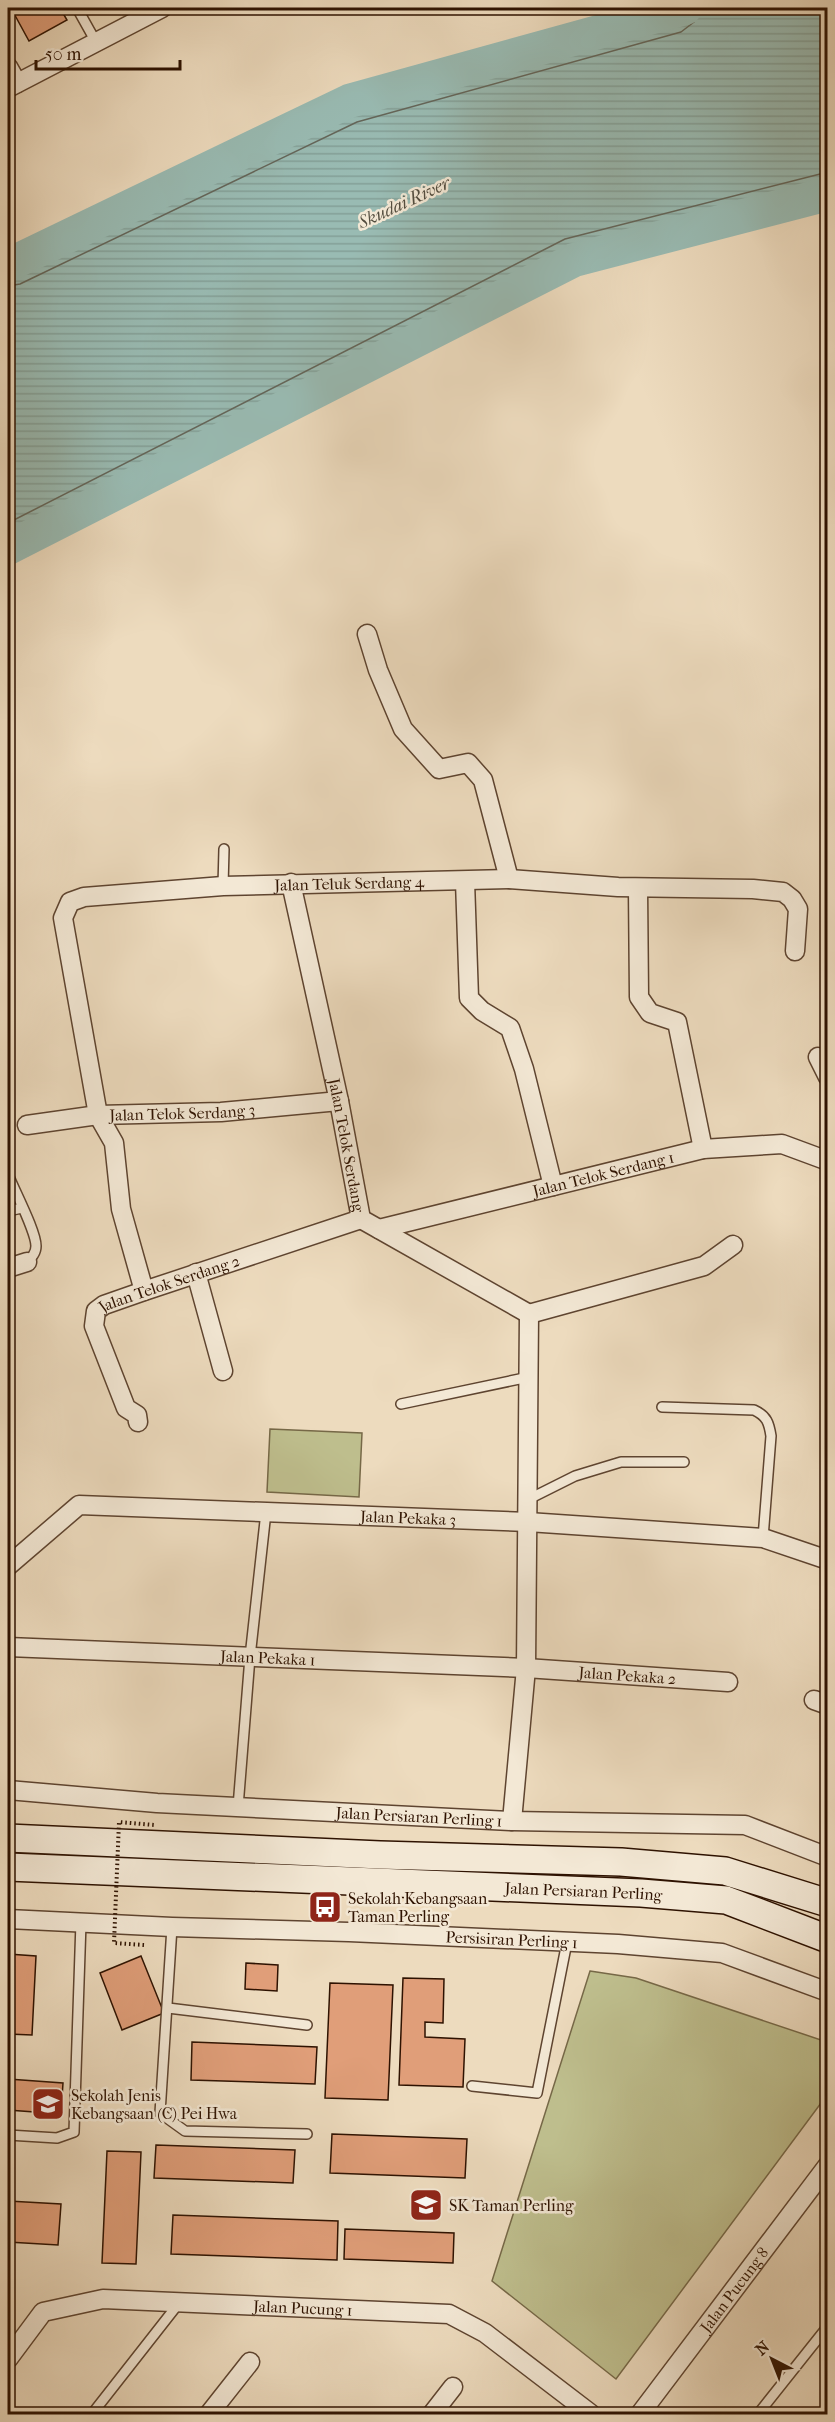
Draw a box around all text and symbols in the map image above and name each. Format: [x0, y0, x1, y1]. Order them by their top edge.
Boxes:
scale bar [36, 33, 180, 71]
text: 50 m [45, 44, 82, 65]
water label: Skudai River [354, 172, 455, 234]
street label: Jalan Teluk Serdang 4 [272, 872, 425, 894]
street label: Jalan Telok Serdang [324, 1074, 369, 1214]
street label: Jalan Telok Serdang 3 [107, 1099, 256, 1124]
street label: Jalan Telok Serdang 1 [529, 1147, 676, 1201]
street label: Jalan Telok Serdang 2 [93, 1250, 242, 1317]
street label: Jalan Pekaka 3 [358, 1506, 457, 1529]
street label: Jalan Pekaka 1 [218, 1646, 316, 1669]
street label: Jalan Pekaka 2 [576, 1662, 677, 1688]
street label: Jalan Persiaran Perling 1 [333, 1802, 503, 1830]
street label: Jalan Persiaran Perling [502, 1878, 663, 1904]
bus stop icon: Sekolah Kebangsaan Taman Perling [307, 1889, 343, 1925]
place label: Sekolah Kebangsaan Taman Perling [348, 1889, 488, 1926]
street label: Persisiran Perling 1 [445, 1927, 578, 1952]
school or university icon: Sekolah Jenis Kebangsaan (C) Pei Hwa [30, 2086, 66, 2122]
place label: Sekolah Jenis Kebangsaan (C) Pei Hwa [71, 2086, 238, 2123]
school or university icon: SK Taman Perling [408, 2187, 444, 2223]
place label: SK Taman Perling [449, 2196, 574, 2215]
street label: Jalan Pucung 8 [695, 2243, 772, 2337]
street label: Jalan Pucung 1 [251, 2296, 353, 2319]
north arrow [742, 2329, 802, 2389]
text: N [751, 2337, 774, 2359]

